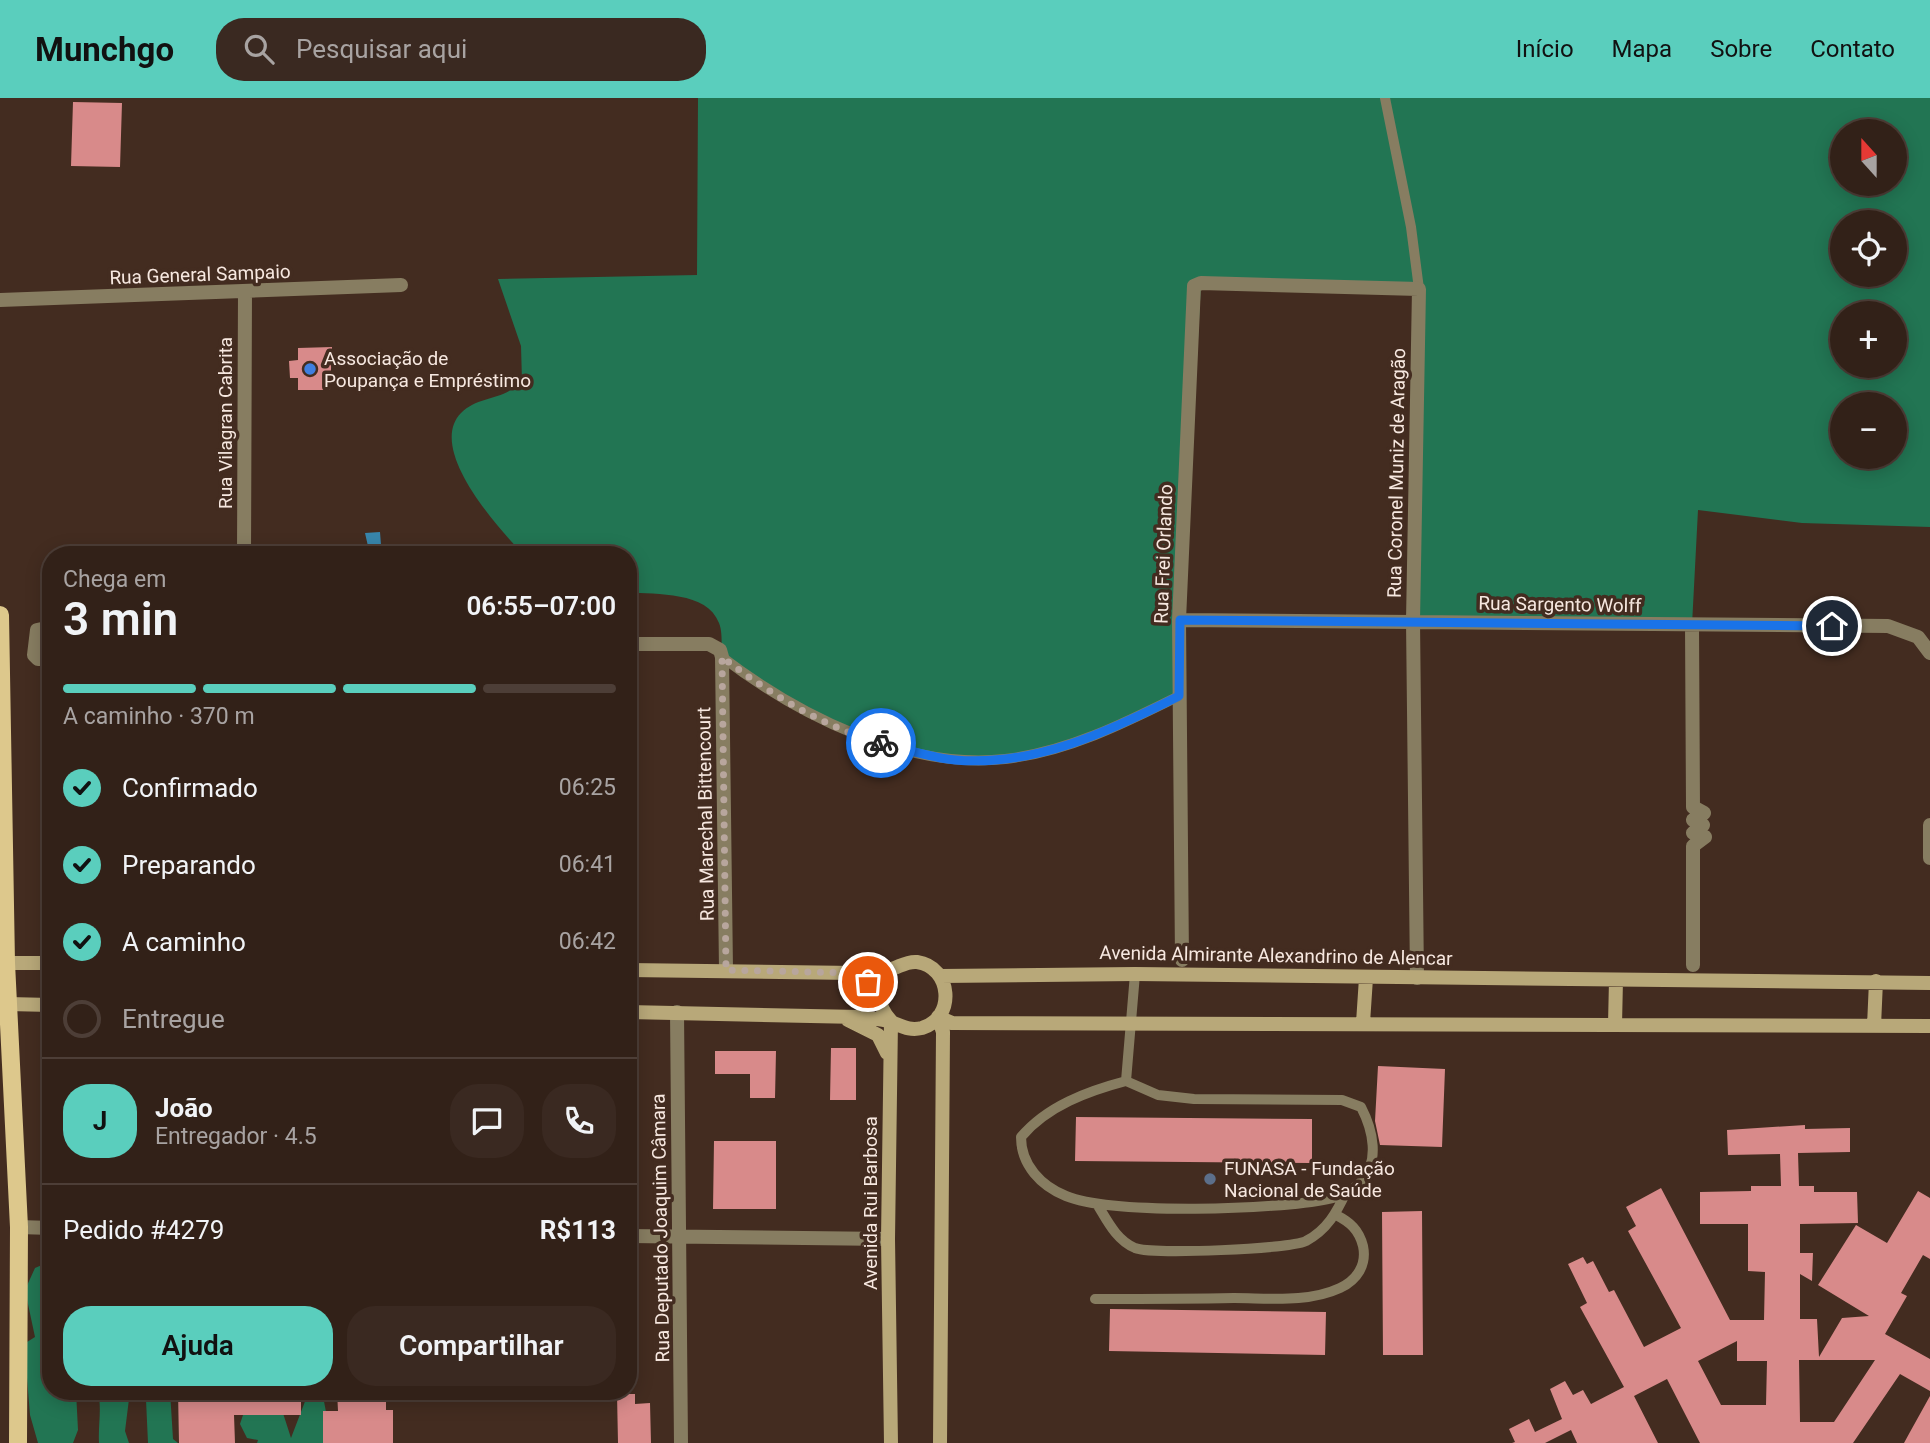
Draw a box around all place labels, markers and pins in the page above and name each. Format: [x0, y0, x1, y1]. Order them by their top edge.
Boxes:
place label: Associação de Poupança e Empréstimo [324, 347, 531, 392]
marker: Associação de Poupança e Empréstimo [302, 361, 318, 377]
pin [1802, 596, 1862, 656]
pin [838, 952, 898, 1012]
place label: FUNASA - Fundação Nacional de Saúde [1224, 1157, 1395, 1202]
marker: FUNASA - Fundação Nacional de Saúde [1202, 1171, 1218, 1187]

